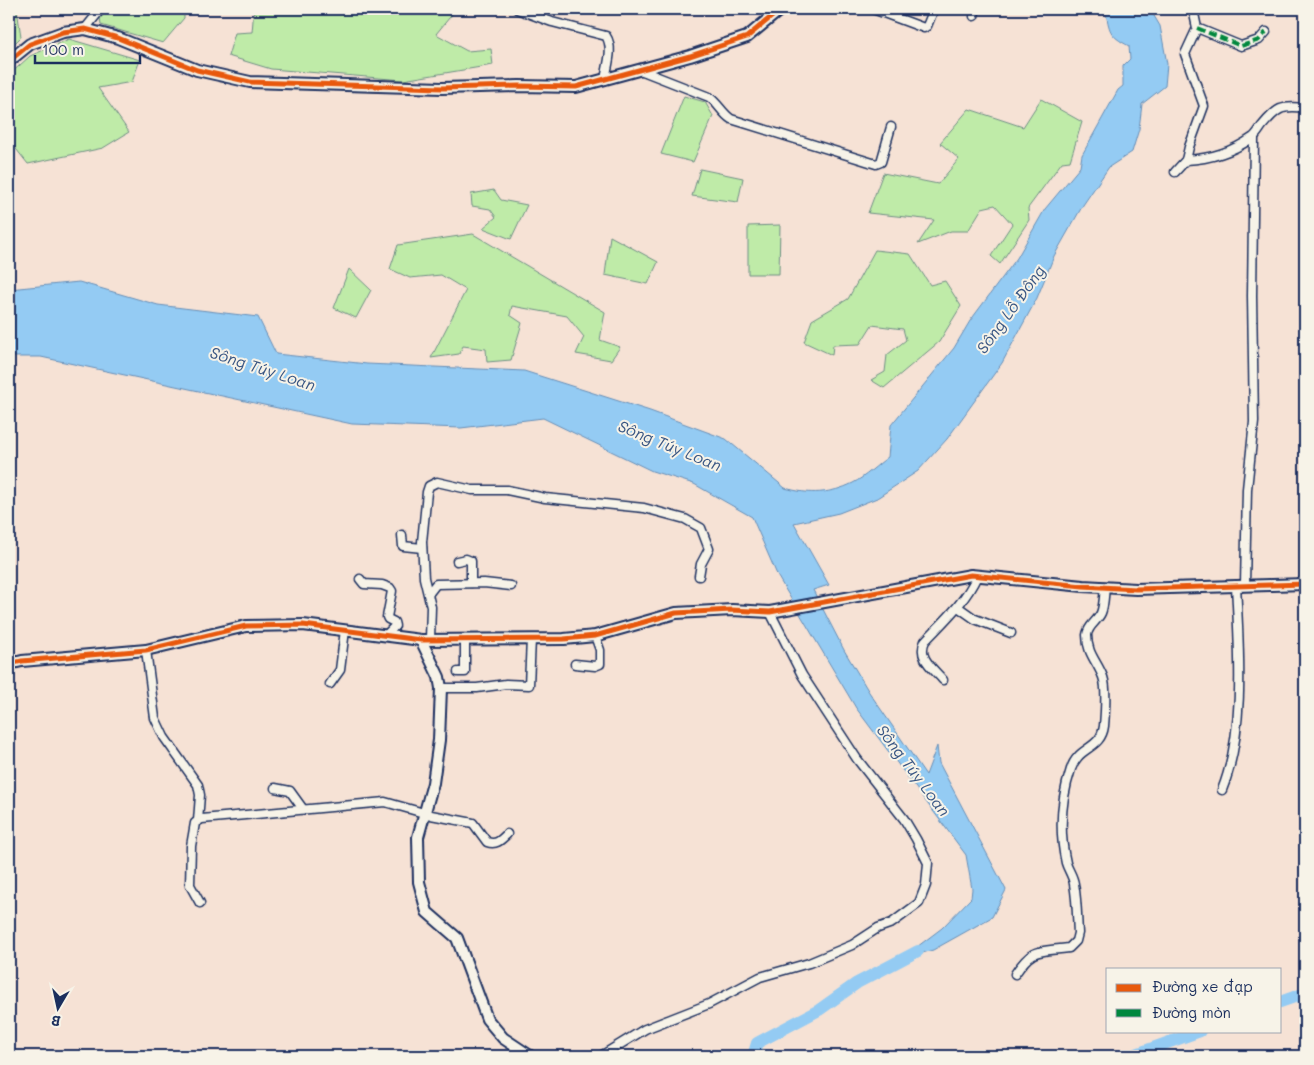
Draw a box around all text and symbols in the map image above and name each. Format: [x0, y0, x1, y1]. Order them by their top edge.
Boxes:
scale bar [35, 32, 140, 64]
text: 100 m [42, 39, 84, 59]
water label: Sông Lỗ Đông [971, 261, 1049, 357]
water label: Sông Túy Loan [208, 341, 319, 395]
water label: Sông Túy Loan [615, 415, 725, 475]
water label: Sông Túy Loan [873, 720, 955, 820]
legend [1106, 968, 1282, 1032]
text: Đường xe đạp [1152, 976, 1253, 996]
north arrow [32, 982, 82, 1032]
text: Đường mòn [1152, 1002, 1231, 1022]
text: B [50, 1011, 62, 1031]

